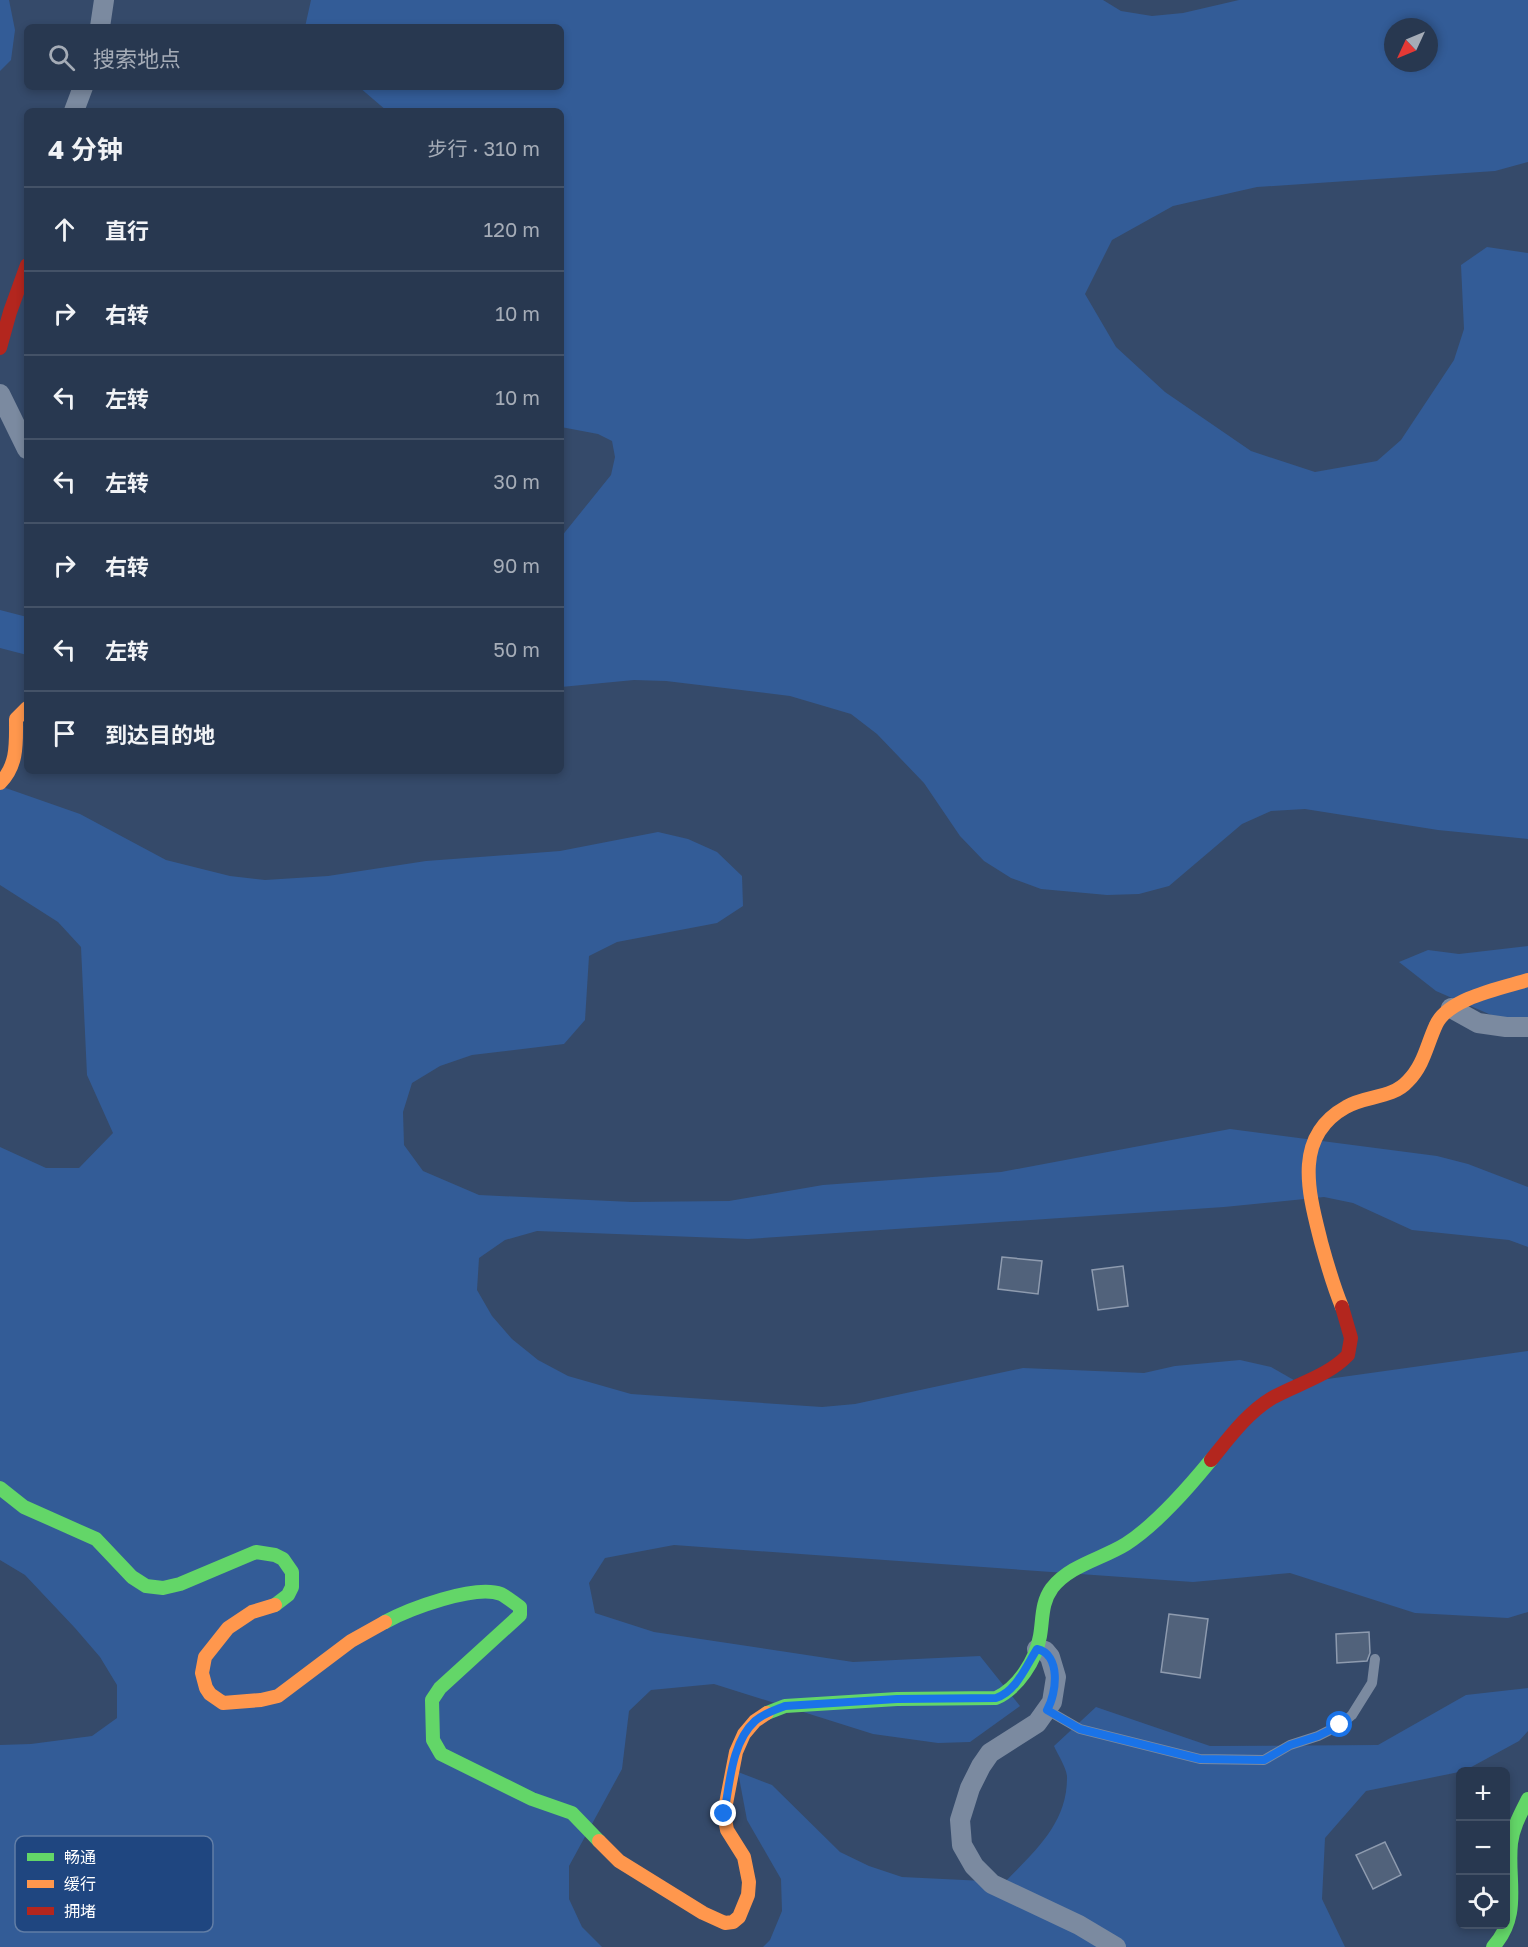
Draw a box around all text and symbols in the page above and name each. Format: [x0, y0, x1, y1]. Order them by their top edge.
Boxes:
north arrow [1384, 18, 1438, 72]
search box [24, 24, 564, 90]
icon: search [45, 41, 78, 74]
text: 搜索地点 [93, 45, 181, 72]
text: 4 分钟 [48, 134, 123, 165]
text: 步行 · 310 m [428, 136, 540, 160]
icon: ahead [48, 213, 81, 246]
text: 直行 [105, 217, 149, 244]
text: 120 m [484, 217, 540, 241]
icon: right [48, 297, 81, 330]
text: 右转 [105, 301, 149, 328]
text: 10 m [495, 301, 540, 325]
icon: left [48, 381, 81, 414]
text: 左转 [105, 385, 149, 412]
text: 10 m [495, 385, 540, 409]
icon: left [48, 465, 81, 498]
text: 左转 [105, 469, 149, 496]
text: 30 m [493, 469, 540, 493]
icon: right [48, 549, 81, 582]
text: 右转 [105, 553, 149, 580]
text: 90 m [493, 553, 540, 577]
icon: left [48, 633, 81, 666]
text: 左转 [105, 637, 149, 664]
text: 50 m [493, 637, 540, 661]
icon: arrive [48, 717, 81, 750]
text: 到达目的地 [105, 721, 215, 748]
route start [1326, 1711, 1352, 1737]
map controls [1456, 1767, 1510, 1929]
button: + [1456, 1767, 1510, 1821]
route end [710, 1800, 736, 1826]
button: − [1456, 1821, 1510, 1875]
legend [15, 1836, 213, 1932]
text: 畅通 [64, 1847, 96, 1867]
text: 缓行 [64, 1874, 96, 1894]
button: locate [1456, 1875, 1510, 1929]
text: 拥堵 [64, 1901, 96, 1921]

